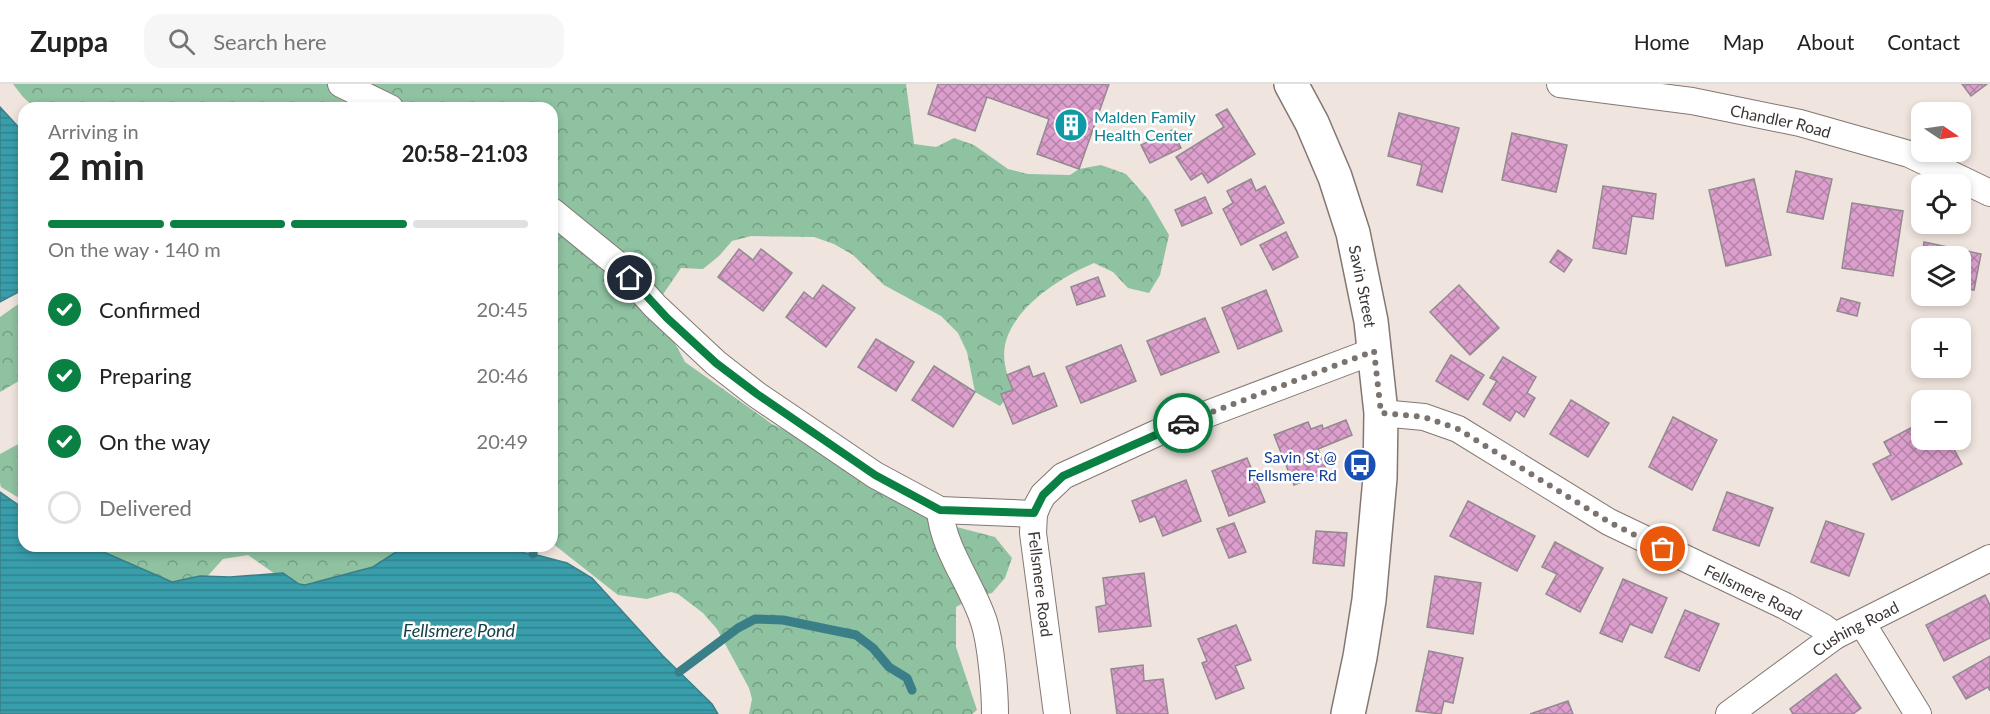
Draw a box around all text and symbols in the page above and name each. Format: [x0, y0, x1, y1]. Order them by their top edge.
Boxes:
search box [144, 14, 564, 68]
text: Zuppa [30, 24, 108, 58]
icon: search [165, 25, 198, 58]
text: Search here [213, 28, 327, 55]
text: Home [1634, 29, 1690, 54]
text: Map [1723, 29, 1764, 54]
text: About [1797, 29, 1854, 54]
text: Contact [1887, 29, 1960, 54]
street label: Chandler Road [1729, 100, 1833, 141]
north arrow [1911, 102, 1971, 162]
map controls [1911, 102, 1971, 450]
building icon: Malden Family Health Center [1053, 107, 1089, 143]
place label: Malden Family Health Center [1094, 107, 1196, 144]
text: Arriving in [48, 119, 139, 143]
text: 20:58–21:03 [402, 140, 528, 167]
text: 2 min [48, 142, 145, 188]
button: locate [1911, 174, 1971, 234]
text: On the way · 140 m [48, 237, 221, 261]
street label: Savin Street [1346, 243, 1381, 328]
button: layers [1911, 246, 1971, 306]
pin [604, 252, 655, 303]
icon: home [613, 261, 646, 294]
icon: check [48, 293, 81, 326]
text: Confirmed [99, 296, 201, 323]
text: 20:45 [477, 297, 528, 321]
button: + [1911, 318, 1971, 378]
icon: check [48, 359, 81, 392]
text: Preparing [99, 362, 191, 389]
text: 20:46 [477, 363, 528, 387]
button: − [1911, 390, 1971, 450]
courier [1153, 393, 1213, 453]
icon: car [1167, 407, 1200, 440]
icon: check [48, 425, 81, 458]
text: On the way [99, 428, 210, 455]
text: 20:49 [477, 429, 528, 453]
place label: Savin St @ Fellsmere Rd [1248, 447, 1337, 484]
bus stop icon: Savin St @ Fellsmere Rd [1342, 447, 1378, 483]
text: Delivered [99, 494, 192, 521]
pin [1637, 523, 1688, 574]
street label: Fellsmere Road [1025, 530, 1057, 638]
icon: bag [1646, 532, 1679, 565]
street label: Fellsmere Road [1702, 560, 1806, 623]
street label: Cushing Road [1808, 596, 1901, 659]
water label: Fellsmere Pond [403, 619, 516, 641]

